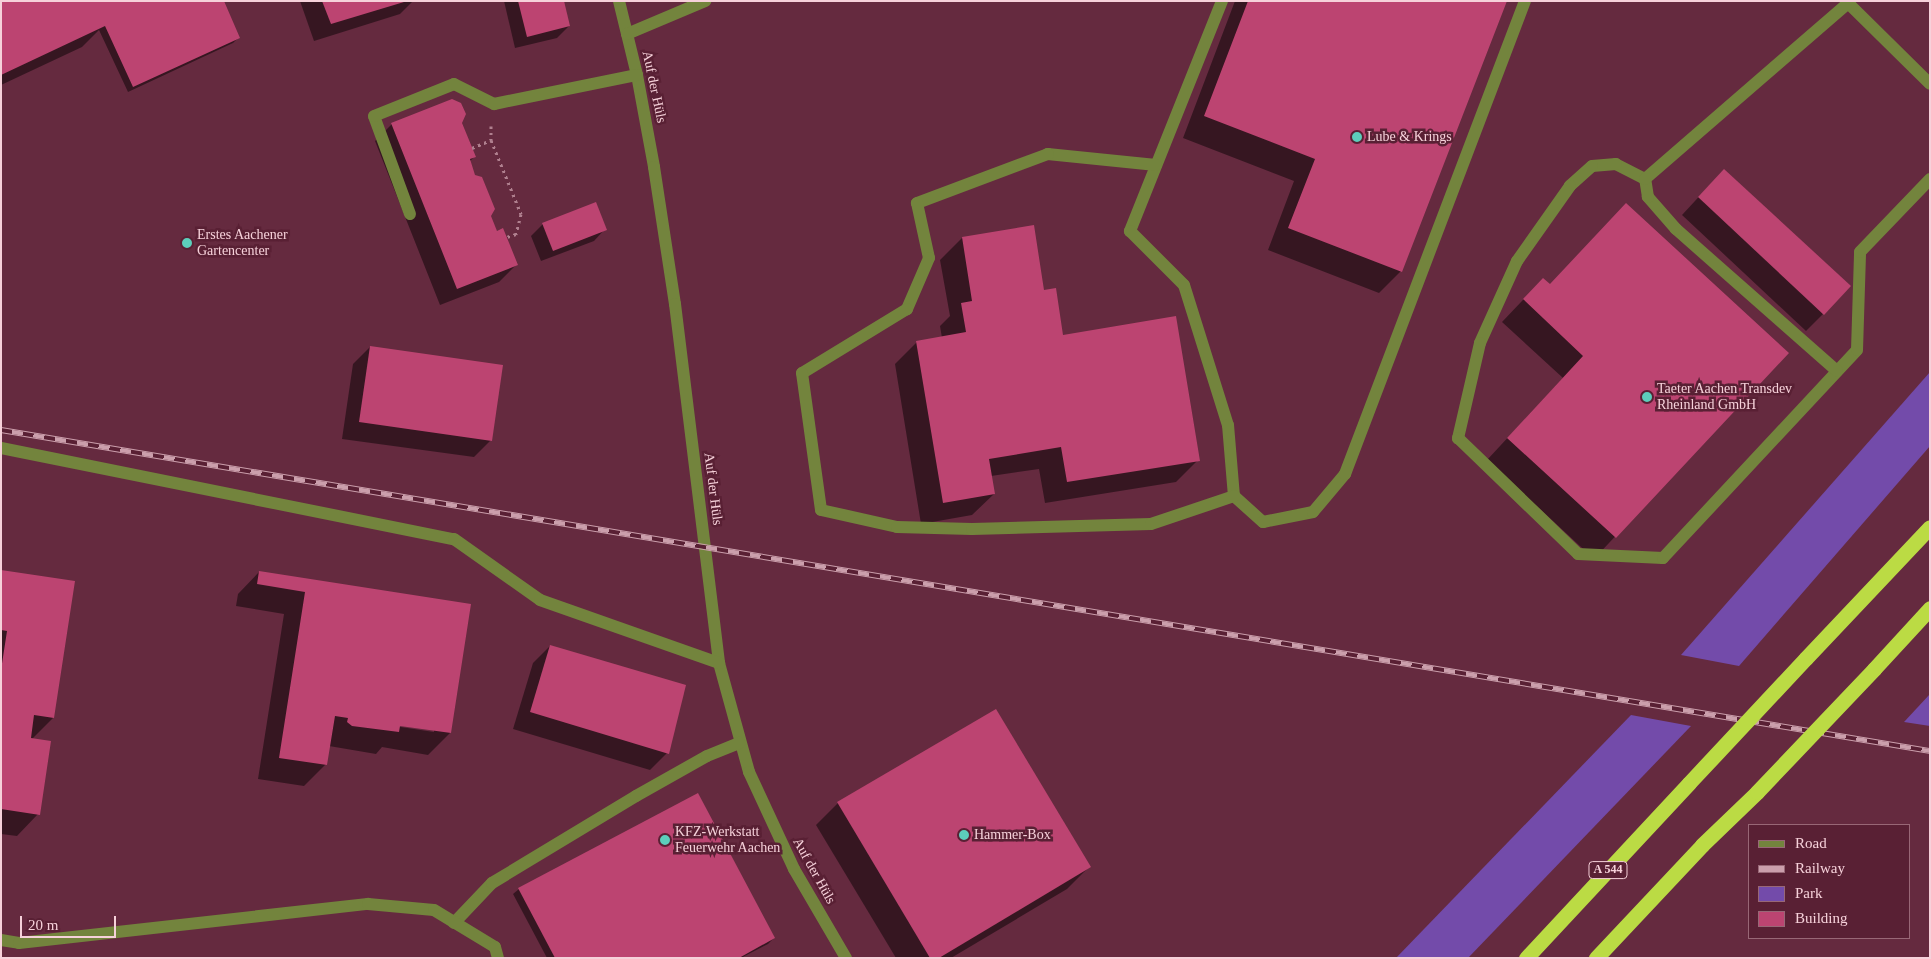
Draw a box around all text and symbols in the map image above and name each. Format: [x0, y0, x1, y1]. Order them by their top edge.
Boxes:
street label: Auf der Hüls [638, 50, 670, 124]
place label: Lube & Krings [1367, 129, 1452, 145]
marker: Lube & Krings [1351, 131, 1363, 143]
place label: Erstes Aachener Gartencenter [197, 227, 288, 260]
marker: Erstes Aachener Gartencenter [181, 237, 193, 249]
place label: Taeter Aachen Transdev Rheinland GmbH [1657, 381, 1793, 414]
marker: Taeter Aachen Transdev Rheinland GmbH [1641, 391, 1653, 403]
street label: Auf der Hüls [700, 452, 726, 526]
place label: KFZ-Werkstatt Feuerwehr Aachen [675, 824, 781, 856]
legend [1748, 824, 1911, 939]
place label: Hammer-Box [974, 827, 1051, 843]
marker: Hammer-Box [958, 829, 970, 841]
marker: KFZ-Werkstatt Feuerwehr Aachen [659, 834, 671, 846]
street label: Auf der Hüls [789, 835, 839, 907]
text: Road [1795, 835, 1827, 851]
road number: A 544 [1588, 860, 1628, 880]
text: Railway [1795, 860, 1845, 876]
text: Park [1795, 885, 1823, 901]
scale bar [22, 906, 119, 938]
text: Building [1795, 910, 1848, 926]
text: 20 m [28, 917, 58, 933]

